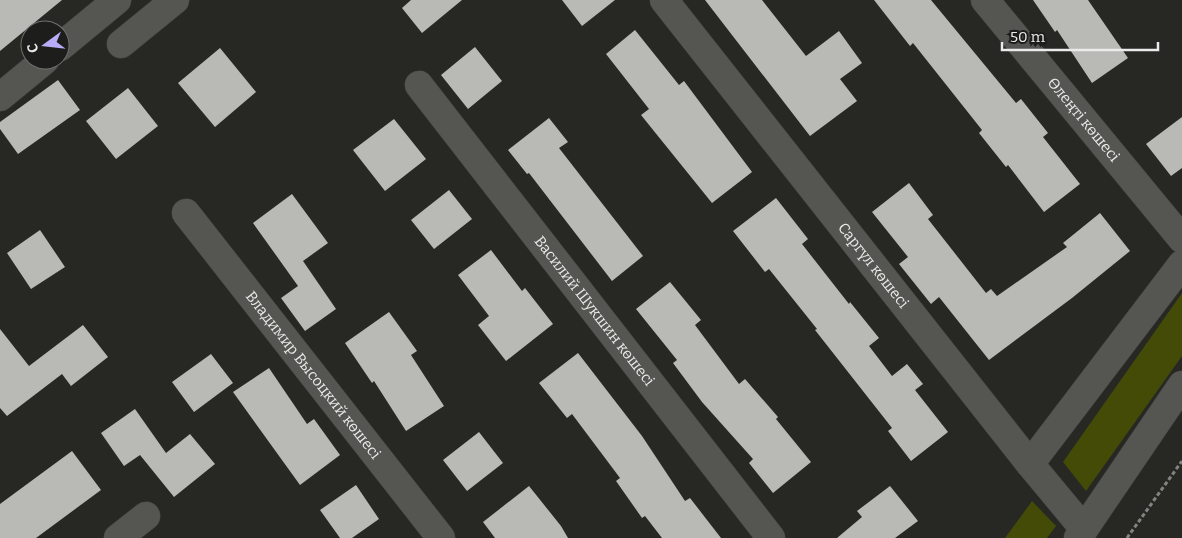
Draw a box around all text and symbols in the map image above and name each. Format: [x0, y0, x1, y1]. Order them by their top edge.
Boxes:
north arrow [20, 20, 70, 70]
scale bar [1002, 20, 1158, 52]
text: 50 m [1010, 28, 1046, 46]
text: С [24, 42, 42, 55]
street label: Өлеңті көшесі [1044, 74, 1124, 166]
street label: Саргүл көшесі [834, 219, 913, 312]
street label: Василий Шукшин көшесі [531, 232, 659, 390]
street label: Владимир Высоцкий көшесі [242, 288, 385, 463]

